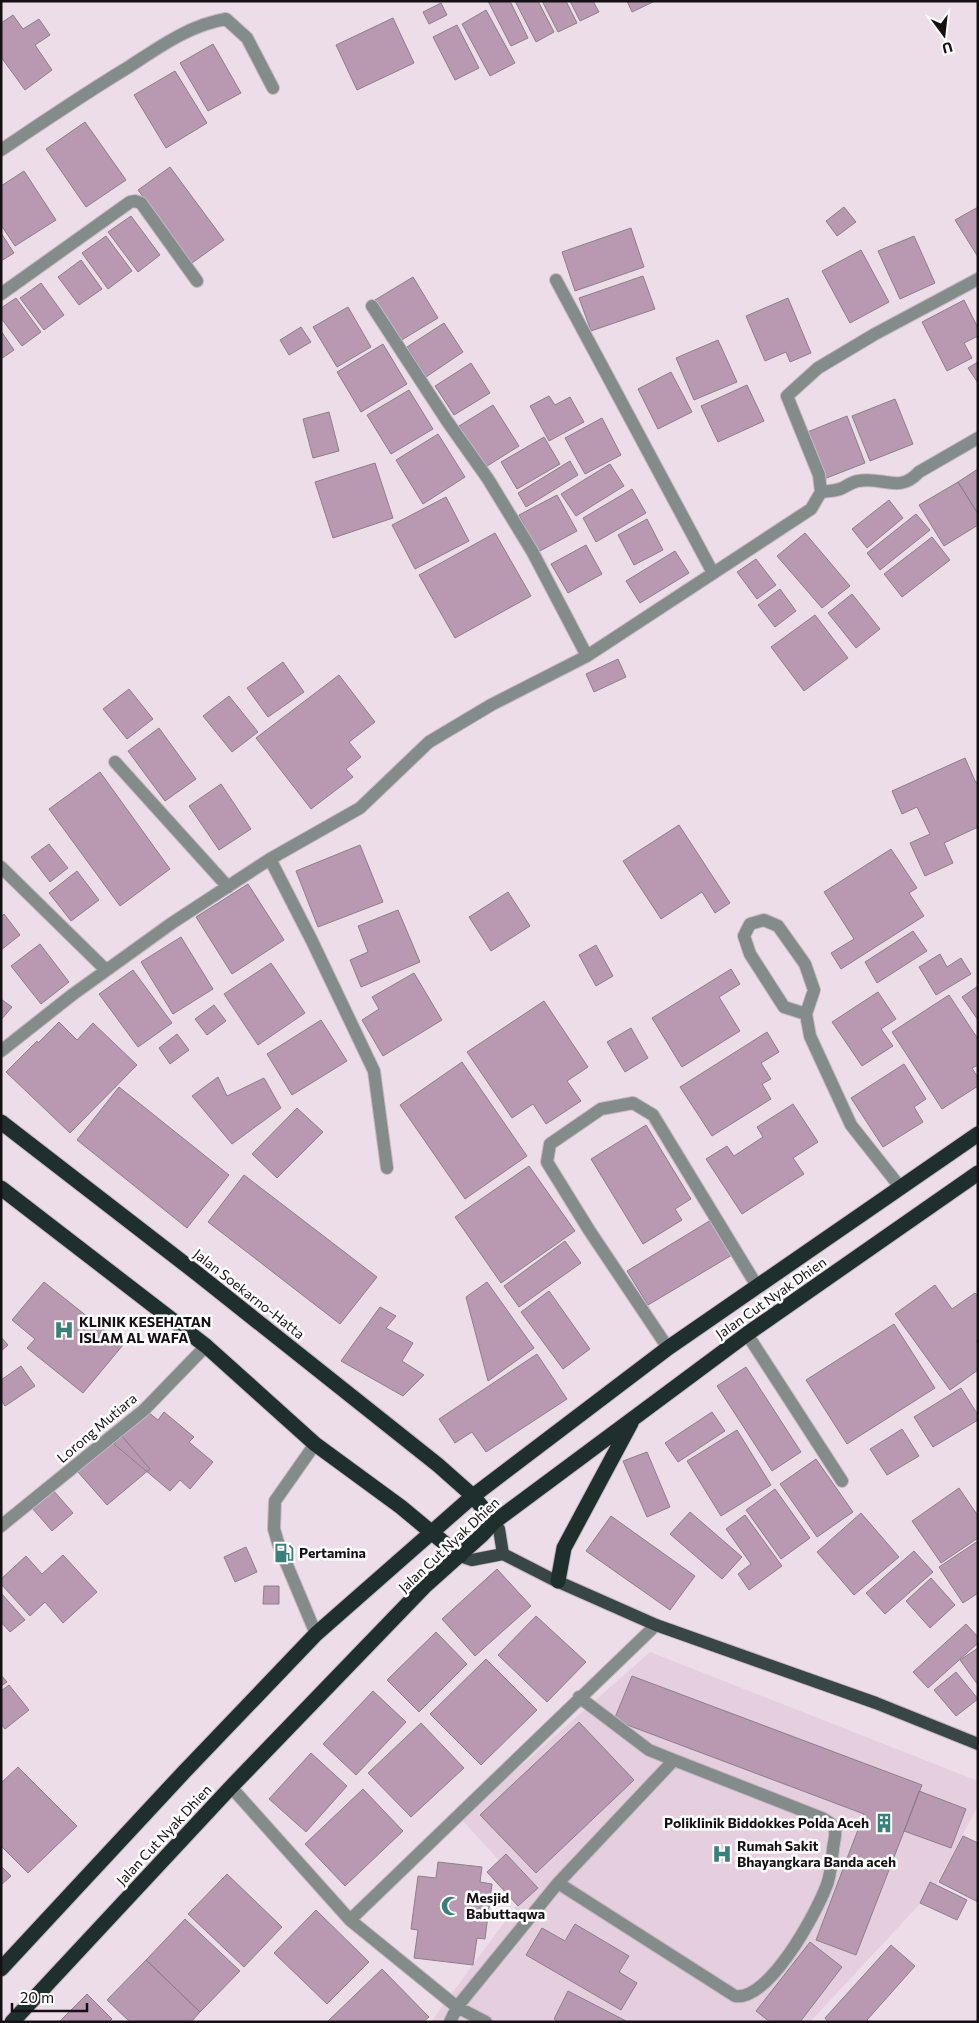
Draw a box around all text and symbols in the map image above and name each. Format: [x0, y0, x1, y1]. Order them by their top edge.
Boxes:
north arrow [919, 10, 969, 60]
text: U [940, 39, 955, 58]
street label: Jalan Soekarno-Hatta [190, 1245, 308, 1342]
street label: Jalan Cut Nyak Dhien [712, 1253, 829, 1342]
place label: KLINIK KESEHATAN ISLAM AL WAFA [79, 1313, 211, 1346]
hospital icon: KLINIK KESEHATAN ISLAM AL WAFA [53, 1319, 75, 1341]
street label: Lorong Mutiara [53, 1389, 140, 1466]
street label: Jalan Cut Nyak Dhien [395, 1494, 503, 1596]
fuel station icon: Pertamina [273, 1542, 295, 1564]
place label: Pertamina [299, 1544, 366, 1561]
street label: Jalan Cut Nyak Dhien [113, 1781, 215, 1889]
building icon: Poliklinik Biddokkes Polda Aceh [873, 1812, 895, 1834]
place label: Poliklinik Biddokkes Polda Aceh [664, 1814, 869, 1831]
place label: Rumah Sakit Bhayangkara Banda aceh [737, 1837, 896, 1870]
hospital icon: Rumah Sakit Bhayangkara Banda aceh [711, 1843, 733, 1865]
place label: Mesjid Babuttaqwa [466, 1889, 545, 1922]
mosque icon: Mesjid Babuttaqwa [440, 1895, 462, 1917]
scale bar [12, 1980, 88, 2012]
text: 20 m [20, 1988, 54, 2006]

